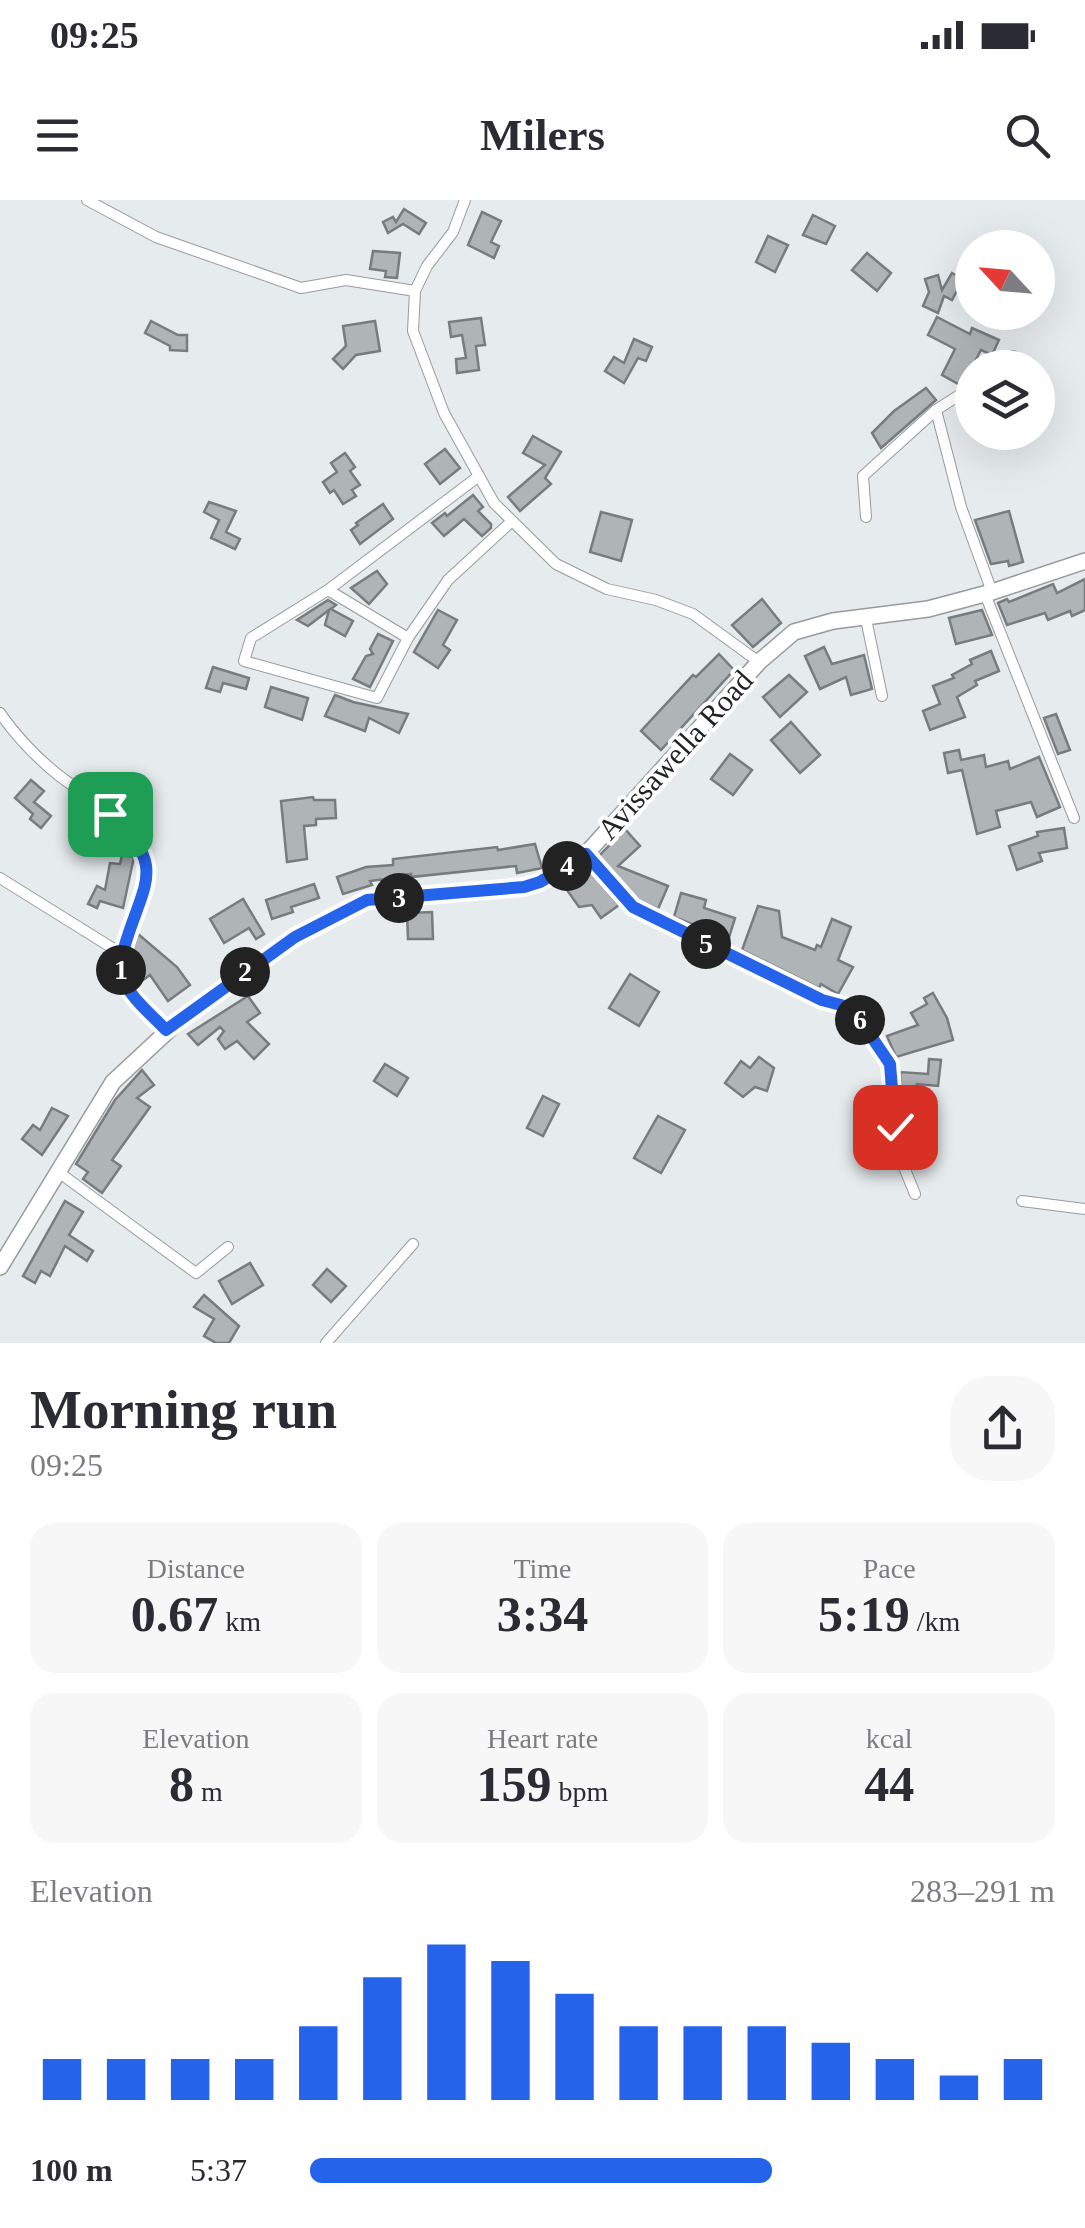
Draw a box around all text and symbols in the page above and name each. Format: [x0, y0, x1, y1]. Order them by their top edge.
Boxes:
text: 09:25 [50, 14, 139, 56]
icon: menu [30, 108, 85, 163]
icon: search [1000, 108, 1055, 163]
text: Milers [480, 110, 605, 160]
north arrow [955, 230, 1055, 330]
map controls [955, 230, 1055, 450]
button: layers [955, 350, 1055, 450]
street label: Avissawella Road [590, 664, 759, 846]
pin [68, 772, 153, 857]
icon: arrive [83, 787, 138, 842]
pin: 4 [542, 841, 592, 891]
text: 4 [560, 850, 574, 881]
pin: 3 [374, 873, 424, 923]
text: 3 [392, 882, 406, 913]
pin: 5 [681, 919, 731, 969]
text: 5 [699, 928, 713, 959]
pin: 1 [96, 945, 146, 995]
pin: 2 [220, 947, 270, 997]
text: 1 [114, 954, 128, 985]
text: 2 [238, 956, 252, 987]
pin: 6 [835, 995, 885, 1045]
text: 6 [853, 1004, 867, 1035]
pin [853, 1085, 938, 1170]
icon: check [868, 1100, 923, 1155]
button: share [950, 1376, 1055, 1481]
text: Morning run [30, 1379, 337, 1440]
text: 09:25 [30, 1447, 103, 1483]
text: Distance [147, 1553, 245, 1584]
text: Time [513, 1553, 572, 1584]
text: Pace [863, 1553, 916, 1584]
text: 0.67 [131, 1586, 218, 1642]
text: 3:34 [497, 1586, 588, 1642]
text: 5:19 [818, 1586, 910, 1642]
text: km [218, 1606, 261, 1637]
text: /km [910, 1606, 960, 1637]
text: Elevation [142, 1723, 249, 1754]
text: Heart rate [487, 1723, 598, 1754]
text: kcal [866, 1723, 912, 1754]
text: 8 [169, 1756, 194, 1812]
text: 159 [477, 1756, 552, 1812]
text: 44 [864, 1756, 914, 1812]
text: m [194, 1776, 223, 1807]
text: bpm [552, 1776, 608, 1807]
text: Elevation [30, 1873, 153, 1909]
text: 283–291 m [910, 1873, 1055, 1909]
text: 100 m [30, 2152, 113, 2188]
text: 5:37 [190, 2152, 247, 2188]

